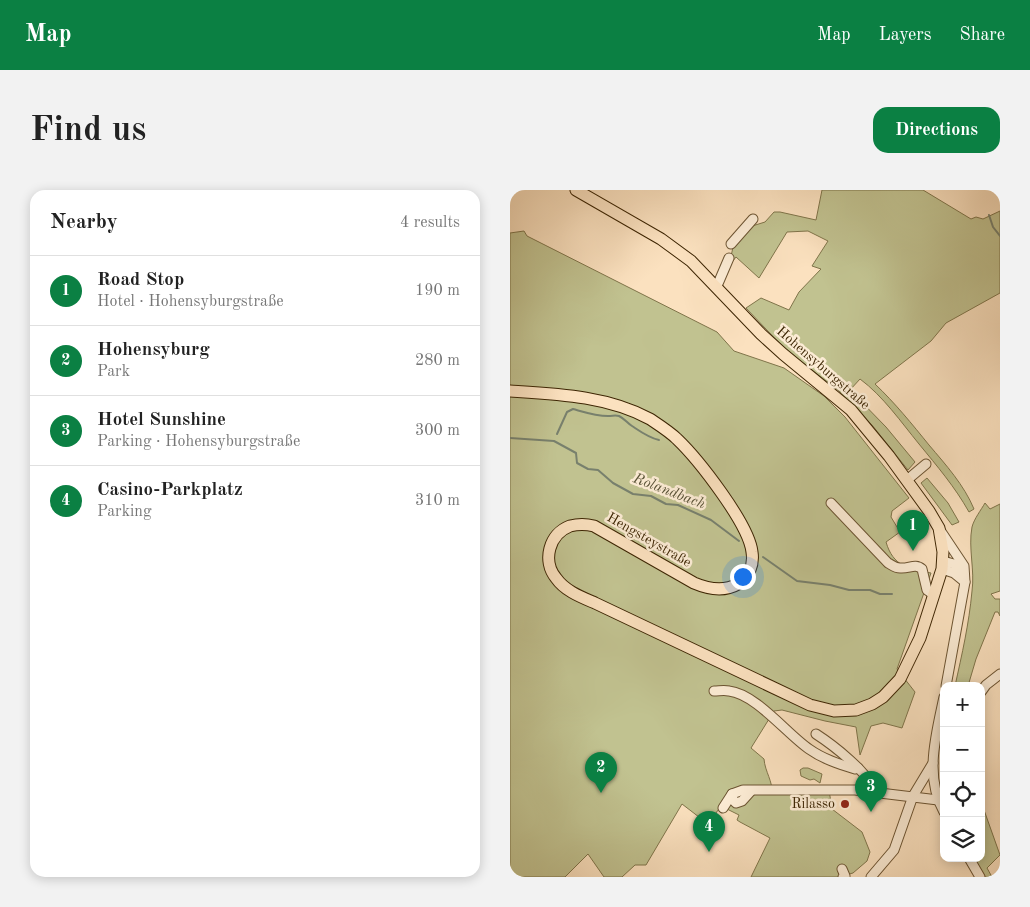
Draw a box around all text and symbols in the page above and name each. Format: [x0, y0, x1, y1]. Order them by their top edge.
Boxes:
text: Map [25, 23, 72, 47]
text: Map [817, 26, 851, 44]
text: Layers [879, 26, 931, 44]
text: Share [959, 26, 1005, 44]
button: Directions [873, 107, 1000, 153]
text: Find us [30, 113, 146, 148]
text: Nearby [50, 212, 118, 233]
text: 4 results [400, 215, 460, 231]
text: Road Stop [97, 271, 184, 290]
text: 1 [61, 283, 71, 299]
text: 190 m [415, 283, 460, 299]
text: Hotel · Hohensyburgstraße [97, 294, 284, 310]
street label: Hohensyburgstraße [774, 324, 872, 412]
text: Hohensyburg [97, 341, 210, 360]
text: 2 [61, 353, 71, 369]
text: 280 m [415, 353, 460, 369]
text: Park [97, 364, 130, 380]
text: Hotel Sunshine [97, 411, 226, 430]
text: 3 [61, 423, 71, 439]
text: 300 m [415, 423, 460, 439]
text: Parking · Hohensyburgstraße [97, 434, 300, 450]
water label: Rolandbach [630, 471, 707, 513]
text: Casino-Parkplatz [97, 481, 243, 500]
text: 4 [61, 493, 71, 509]
text: 310 m [415, 493, 460, 509]
text: Parking [97, 504, 152, 520]
street label: Hengsteystraße [604, 510, 694, 570]
pin: 1 [897, 510, 929, 551]
your location [730, 564, 756, 590]
map controls [940, 682, 985, 862]
button: + [940, 682, 985, 727]
button: − [940, 727, 985, 772]
pin: 2 [585, 752, 617, 793]
pin: 3 [855, 771, 887, 812]
button: locate [940, 772, 985, 817]
place label: Rilasso [791, 797, 835, 811]
marker: Rilasso [839, 798, 851, 810]
pin: 4 [693, 811, 725, 852]
button: layers [940, 817, 985, 862]

